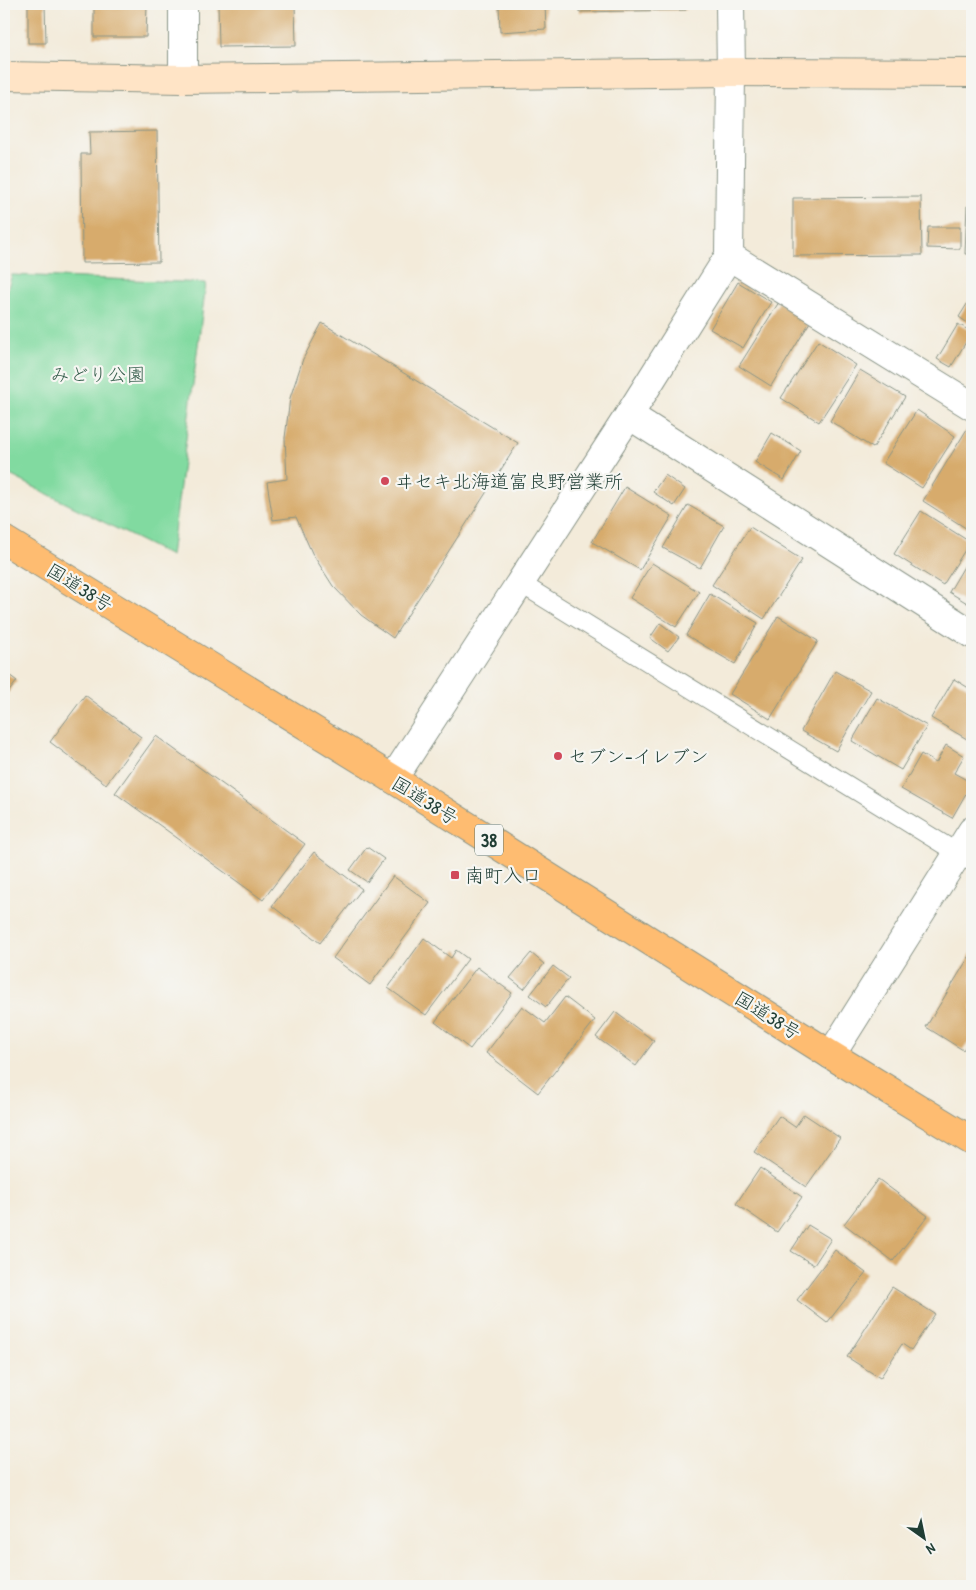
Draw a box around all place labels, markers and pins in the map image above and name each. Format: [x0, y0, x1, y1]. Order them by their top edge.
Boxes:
place label: ヰセキ北海道富良野営業所 [395, 468, 623, 494]
marker: ヰセキ北海道富良野営業所 [379, 475, 391, 487]
place label: セブン-イレブン [568, 743, 709, 769]
marker: セブン-イレブン [552, 750, 564, 762]
place label: 南町入口 [465, 862, 541, 888]
marker: 南町入口 [449, 869, 461, 881]

